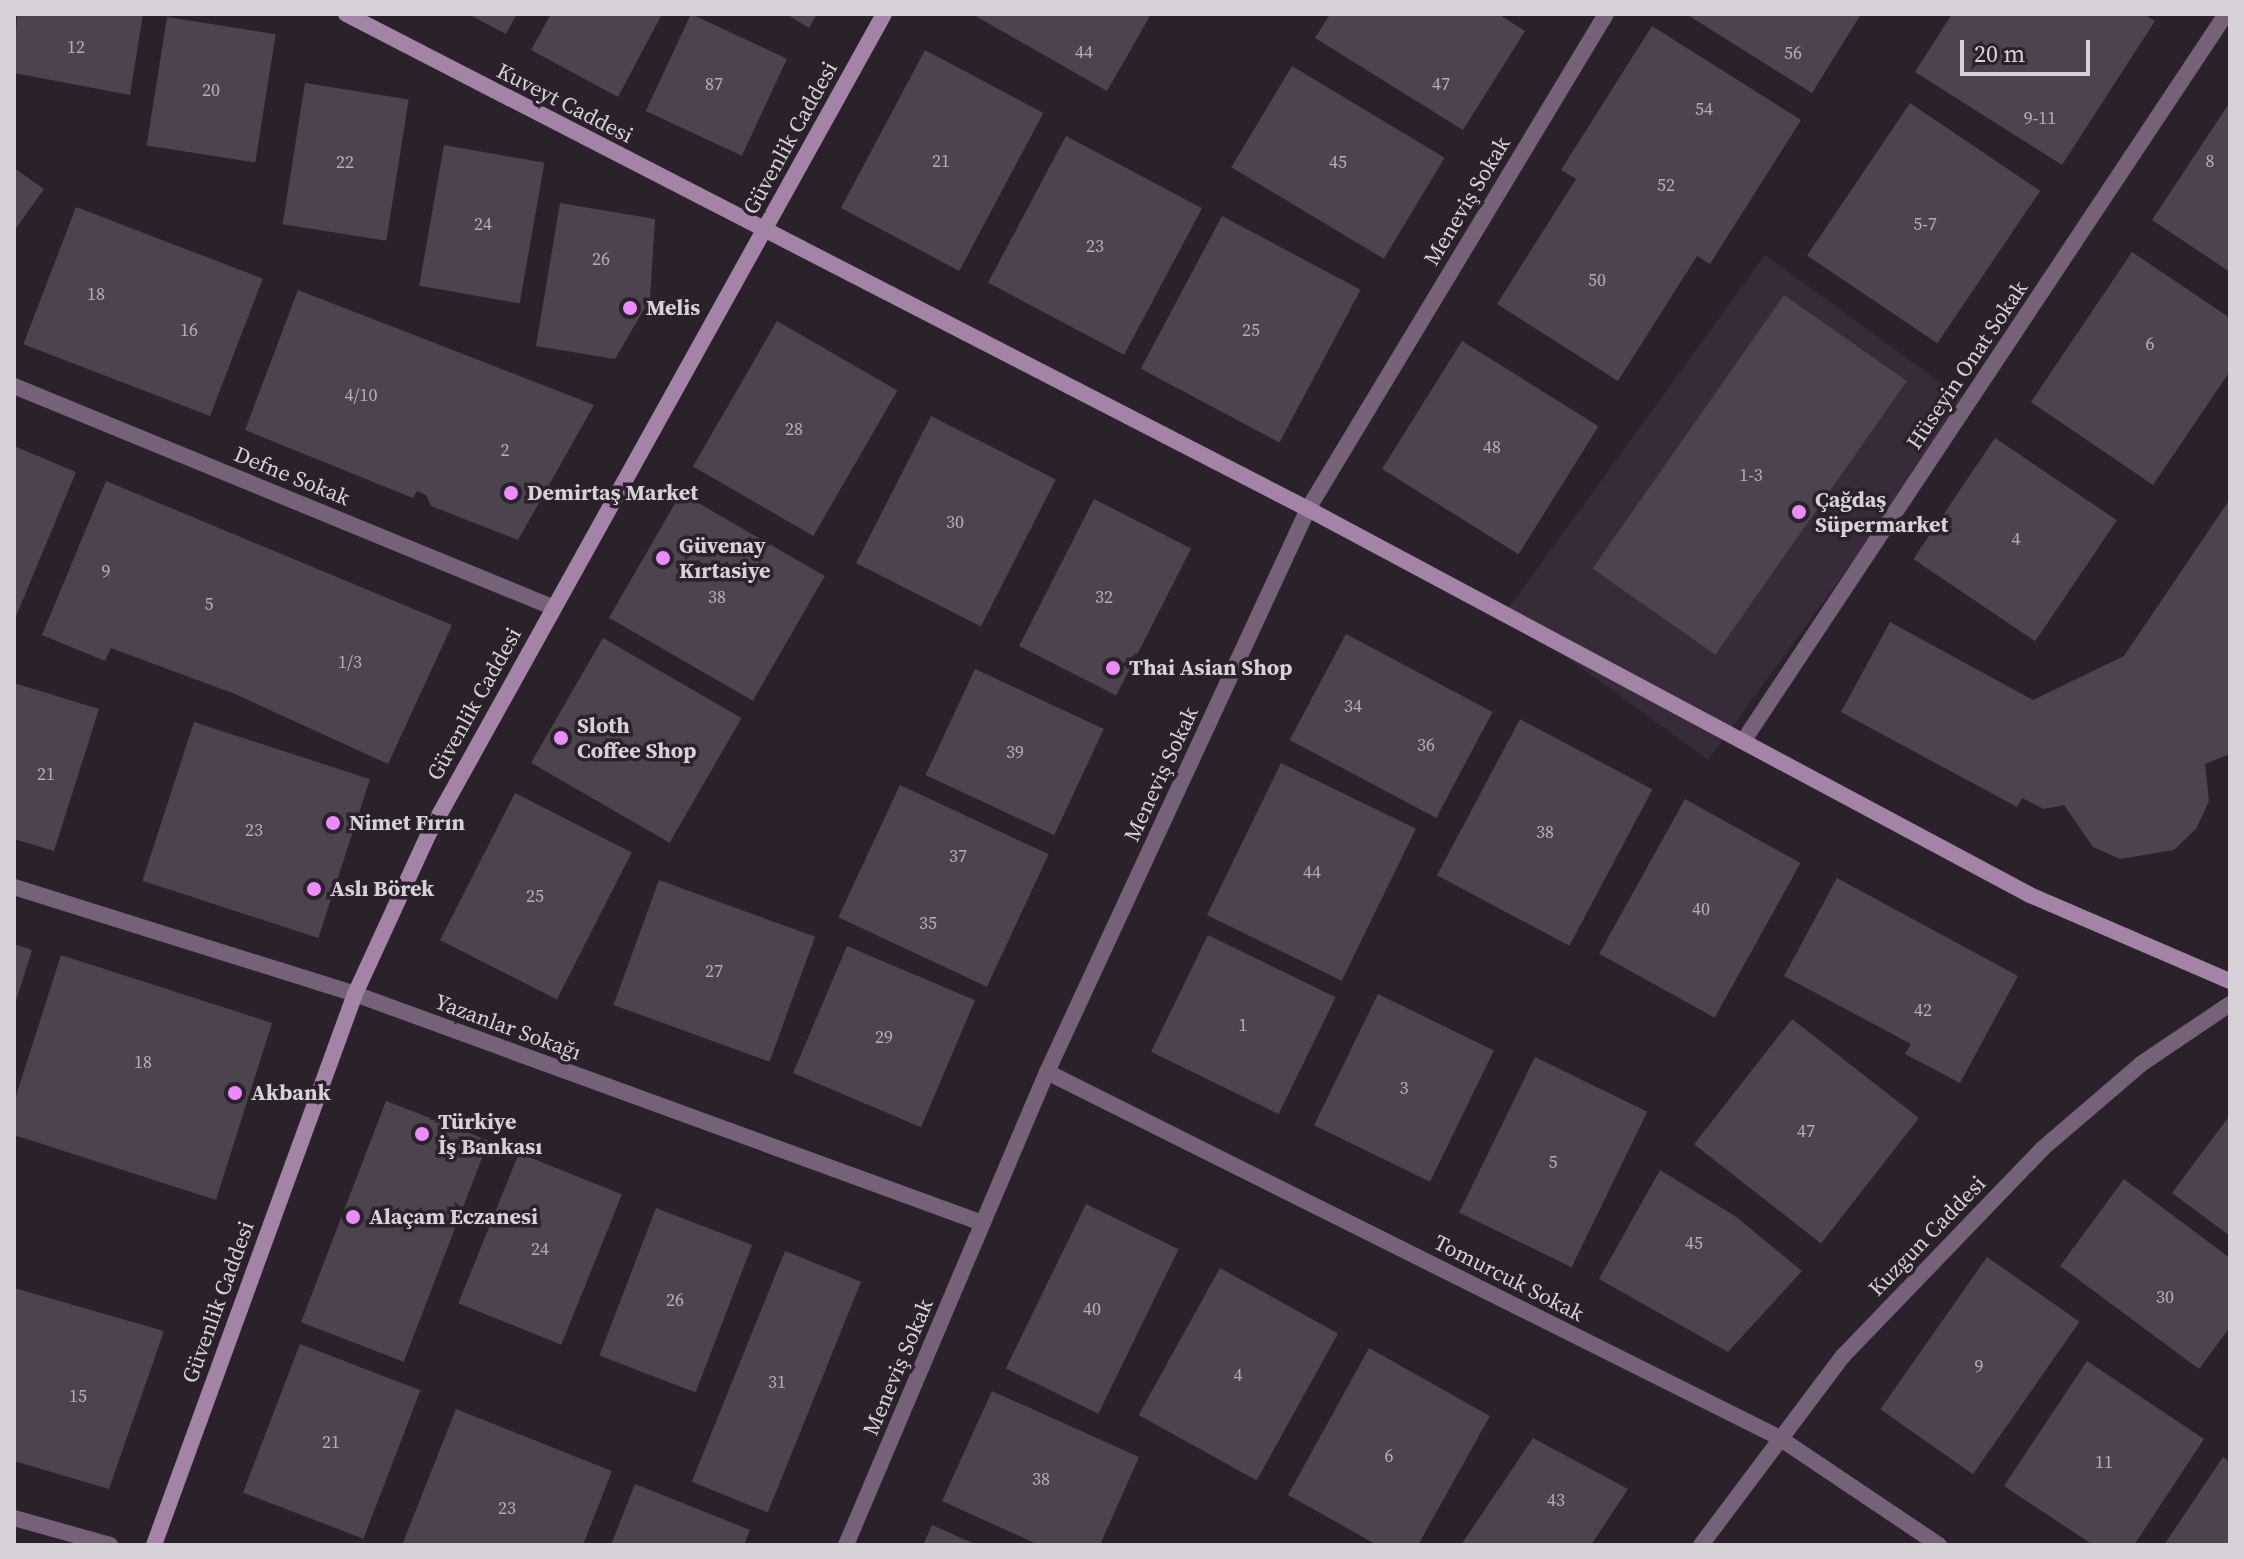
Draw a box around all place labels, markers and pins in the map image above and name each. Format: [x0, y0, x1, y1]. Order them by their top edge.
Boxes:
place label: Melis [646, 295, 700, 321]
marker: Melis [621, 299, 639, 317]
place label: Demirtaş Market [527, 480, 698, 506]
marker: Demirtaş Market [502, 484, 520, 502]
place label: Çağdaş Süpermarket [1815, 486, 1948, 538]
marker: Çağdaş Süpermarket [1790, 503, 1808, 521]
place label: Güvenay Kırtasiye [679, 532, 770, 584]
marker: Güvenay Kırtasiye [654, 549, 672, 567]
place label: Thai Asian Shop [1129, 655, 1292, 681]
marker: Thai Asian Shop [1104, 659, 1122, 677]
place label: Sloth Coffee Shop [577, 712, 696, 764]
marker: Sloth Coffee Shop [552, 729, 570, 747]
place label: Nimet Fırın [349, 810, 465, 836]
marker: Nimet Fırın [324, 814, 342, 832]
place label: Aslı Börek [330, 876, 434, 902]
marker: Aslı Börek [305, 880, 323, 898]
place label: Akbank [251, 1080, 331, 1106]
marker: Akbank [226, 1084, 244, 1102]
place label: Türkiye İş Bankası [438, 1108, 542, 1160]
marker: Türkiye İş Bankası [413, 1125, 431, 1143]
place label: Alaçam Eczanesi [369, 1204, 538, 1230]
marker: Alaçam Eczanesi [344, 1208, 362, 1226]

